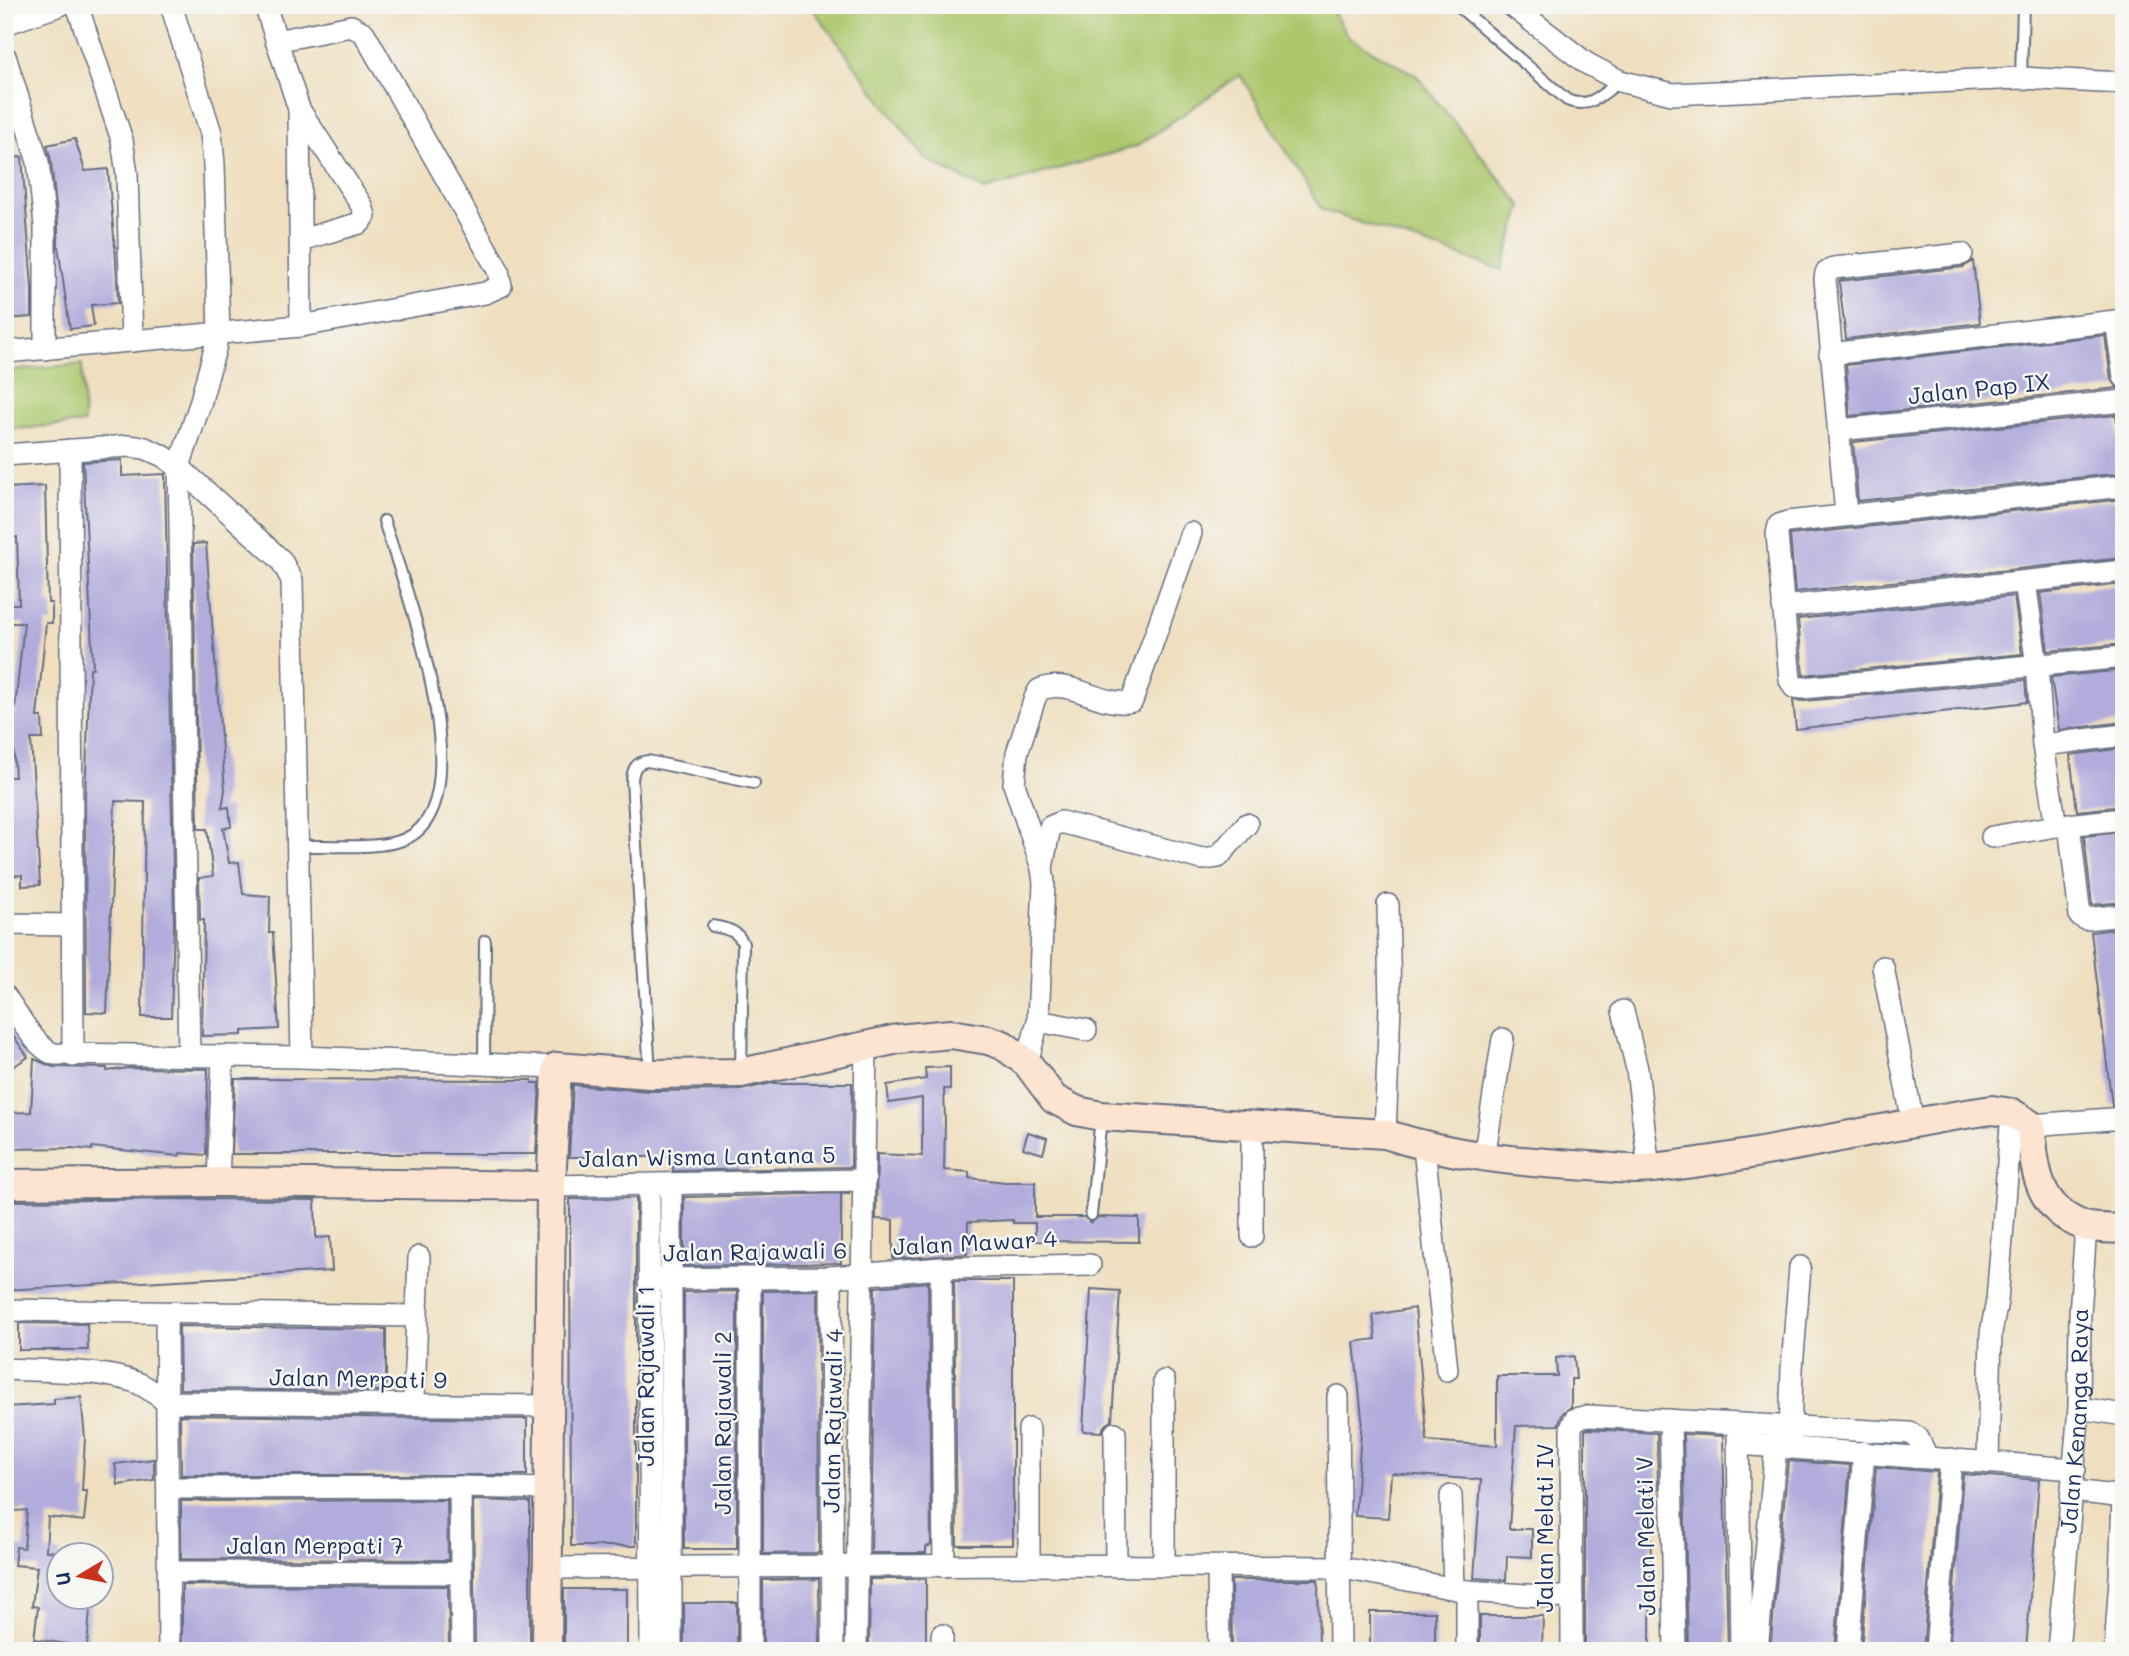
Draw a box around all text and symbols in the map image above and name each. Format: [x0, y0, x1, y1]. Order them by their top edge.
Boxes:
street label: Jalan Pap IX [1906, 366, 2051, 410]
street label: Jalan Wisma Lantana 5 [578, 1139, 836, 1173]
street label: Jalan Mawar 4 [892, 1223, 1058, 1261]
street label: Jalan Rajawali 6 [662, 1234, 847, 1268]
street label: Jalan Rajawali 1 [630, 1286, 660, 1466]
street label: Jalan Kenanga Raya [2052, 1308, 2094, 1535]
street label: Jalan Rajawali 4 [815, 1328, 849, 1513]
street label: Jalan Rajawali 2 [707, 1331, 737, 1515]
street label: Jalan Merpati 9 [269, 1361, 447, 1395]
street label: Jalan Melati IV [1529, 1443, 1559, 1613]
street label: Jalan Melati V [1629, 1456, 1661, 1616]
street label: Jalan Merpati 7 [226, 1530, 404, 1560]
north arrow [46, 1540, 116, 1610]
text: U [49, 1570, 76, 1588]

